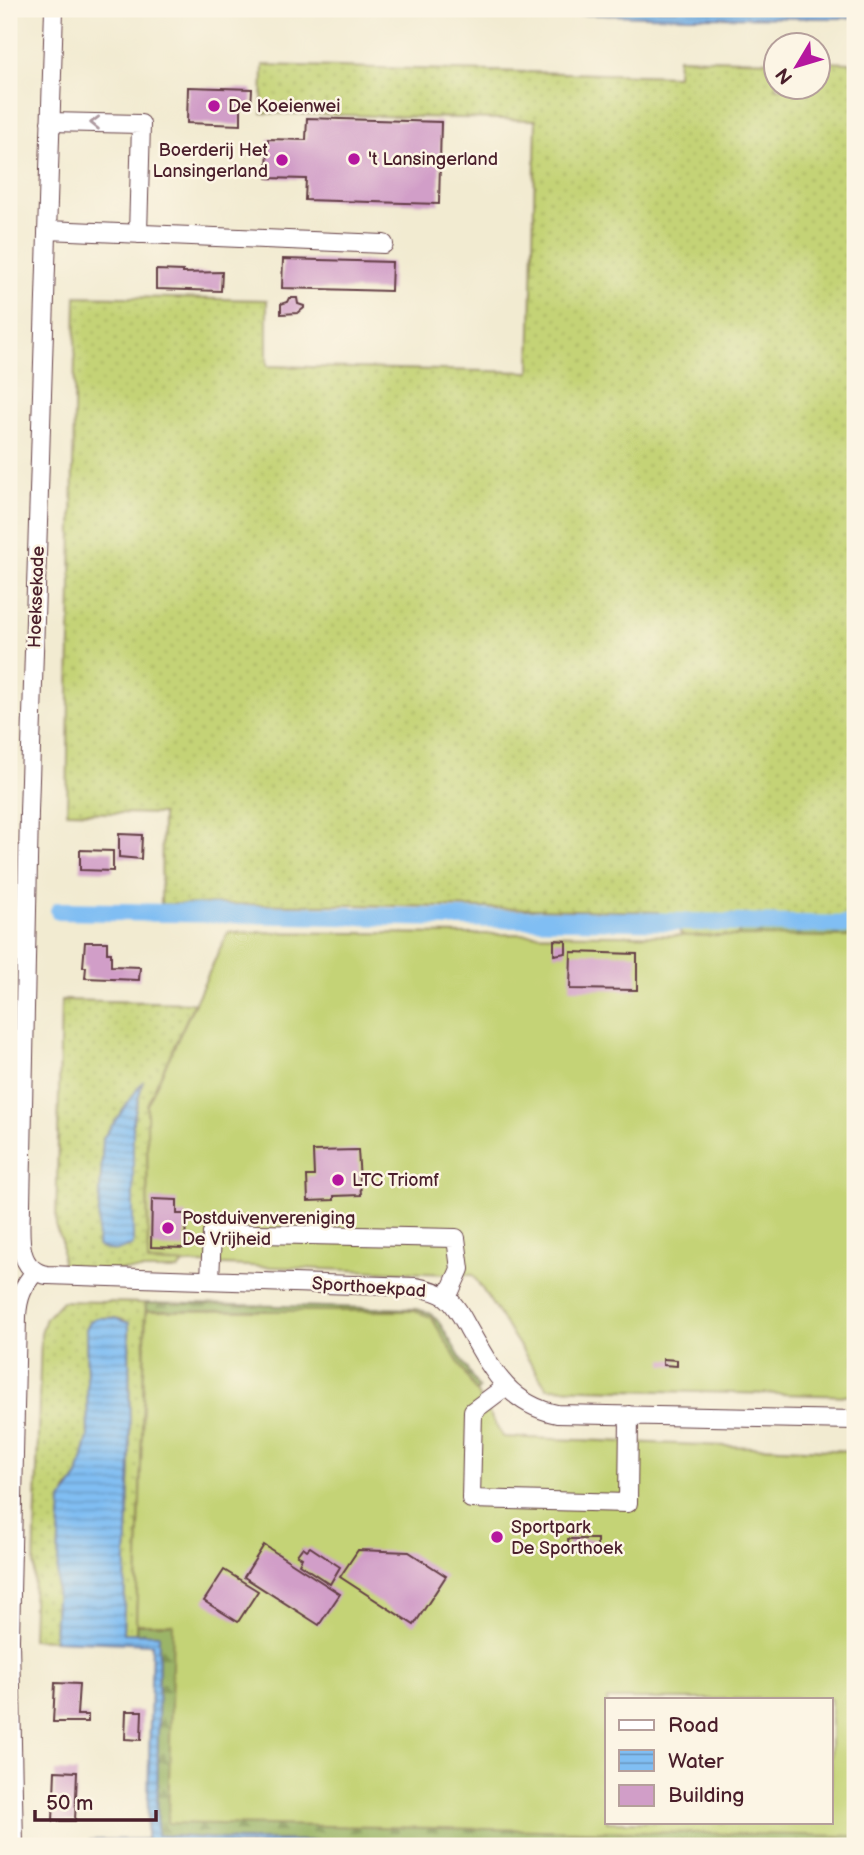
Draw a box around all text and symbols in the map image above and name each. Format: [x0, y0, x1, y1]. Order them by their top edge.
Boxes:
north arrow [762, 32, 832, 102]
text: N [771, 63, 798, 88]
place label: De Koeienwei [228, 96, 340, 117]
marker: De Koeienwei [206, 98, 222, 114]
one-way arrow [90, 115, 100, 131]
place label: Boerderij Het Lansingerland [152, 140, 268, 182]
place label: 't Lansingerland [368, 149, 498, 170]
marker: 't Lansingerland [346, 151, 362, 167]
marker: Boerderij Het Lansingerland [274, 152, 290, 168]
street label: Hoeksekade [24, 545, 49, 648]
place label: LTC Triomf [352, 1170, 440, 1191]
marker: LTC Triomf [330, 1172, 346, 1188]
place label: Postduivenvereniging De Vrijheid [182, 1208, 355, 1250]
marker: Postduivenvereniging De Vrijheid [160, 1220, 176, 1236]
street label: Sporthoekpad [311, 1273, 427, 1302]
place label: Sportpark De Sporthoek [511, 1517, 623, 1559]
marker: Sportpark De Sporthoek [489, 1529, 505, 1545]
legend [605, 1698, 832, 1824]
text: Road [668, 1713, 719, 1738]
text: Water [668, 1749, 724, 1774]
scale bar [35, 1778, 156, 1822]
text: Building [668, 1783, 744, 1808]
text: 50 m [46, 1791, 93, 1816]

